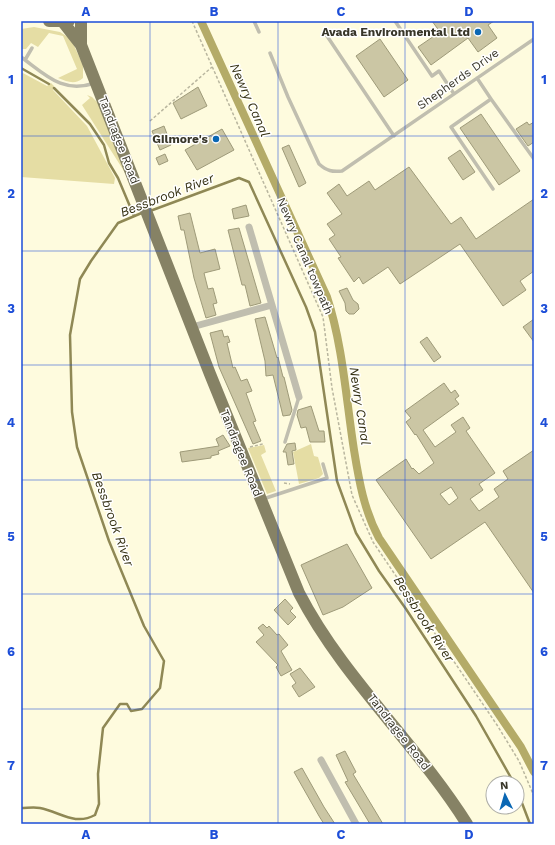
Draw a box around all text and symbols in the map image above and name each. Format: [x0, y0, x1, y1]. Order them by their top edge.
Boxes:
text: A [82, 4, 91, 19]
text: B [210, 4, 219, 19]
text: C [337, 4, 346, 19]
text: D [464, 4, 474, 19]
place label: Avada Environmental Ltd [321, 25, 470, 39]
marker: Avada Environmental Ltd [473, 27, 483, 37]
street label: Shepherds Drive [414, 46, 502, 112]
water label: Newry Canal [227, 61, 273, 139]
text: 1 [8, 72, 14, 87]
text: 1 [541, 72, 547, 87]
street label: Tandragee Road [96, 94, 142, 186]
place label: Gilmore's [152, 132, 209, 146]
marker: Gilmore's [211, 134, 221, 144]
water label: Bessbrook River [118, 170, 217, 220]
text: 2 [7, 186, 15, 201]
text: 2 [540, 186, 548, 201]
street label: Newry Canal towpath [274, 196, 336, 316]
text: 3 [7, 301, 15, 316]
text: 3 [540, 301, 548, 316]
water label: Newry Canal [346, 366, 374, 446]
street label: Tandragee Road [217, 407, 265, 499]
text: 4 [7, 415, 16, 430]
text: 4 [540, 415, 549, 430]
water label: Bessbrook River [89, 470, 137, 569]
text: 5 [7, 529, 15, 544]
text: 5 [540, 529, 548, 544]
water label: Bessbrook River [391, 573, 458, 666]
text: 6 [7, 644, 15, 659]
text: 6 [540, 644, 548, 659]
street label: Tandragee Road [365, 691, 433, 773]
text: 7 [7, 758, 15, 773]
text: 7 [540, 758, 548, 773]
north arrow [485, 775, 525, 815]
text: N [500, 779, 509, 792]
text: A [82, 827, 91, 842]
text: B [210, 827, 219, 842]
text: C [337, 827, 346, 842]
text: D [464, 827, 474, 842]

